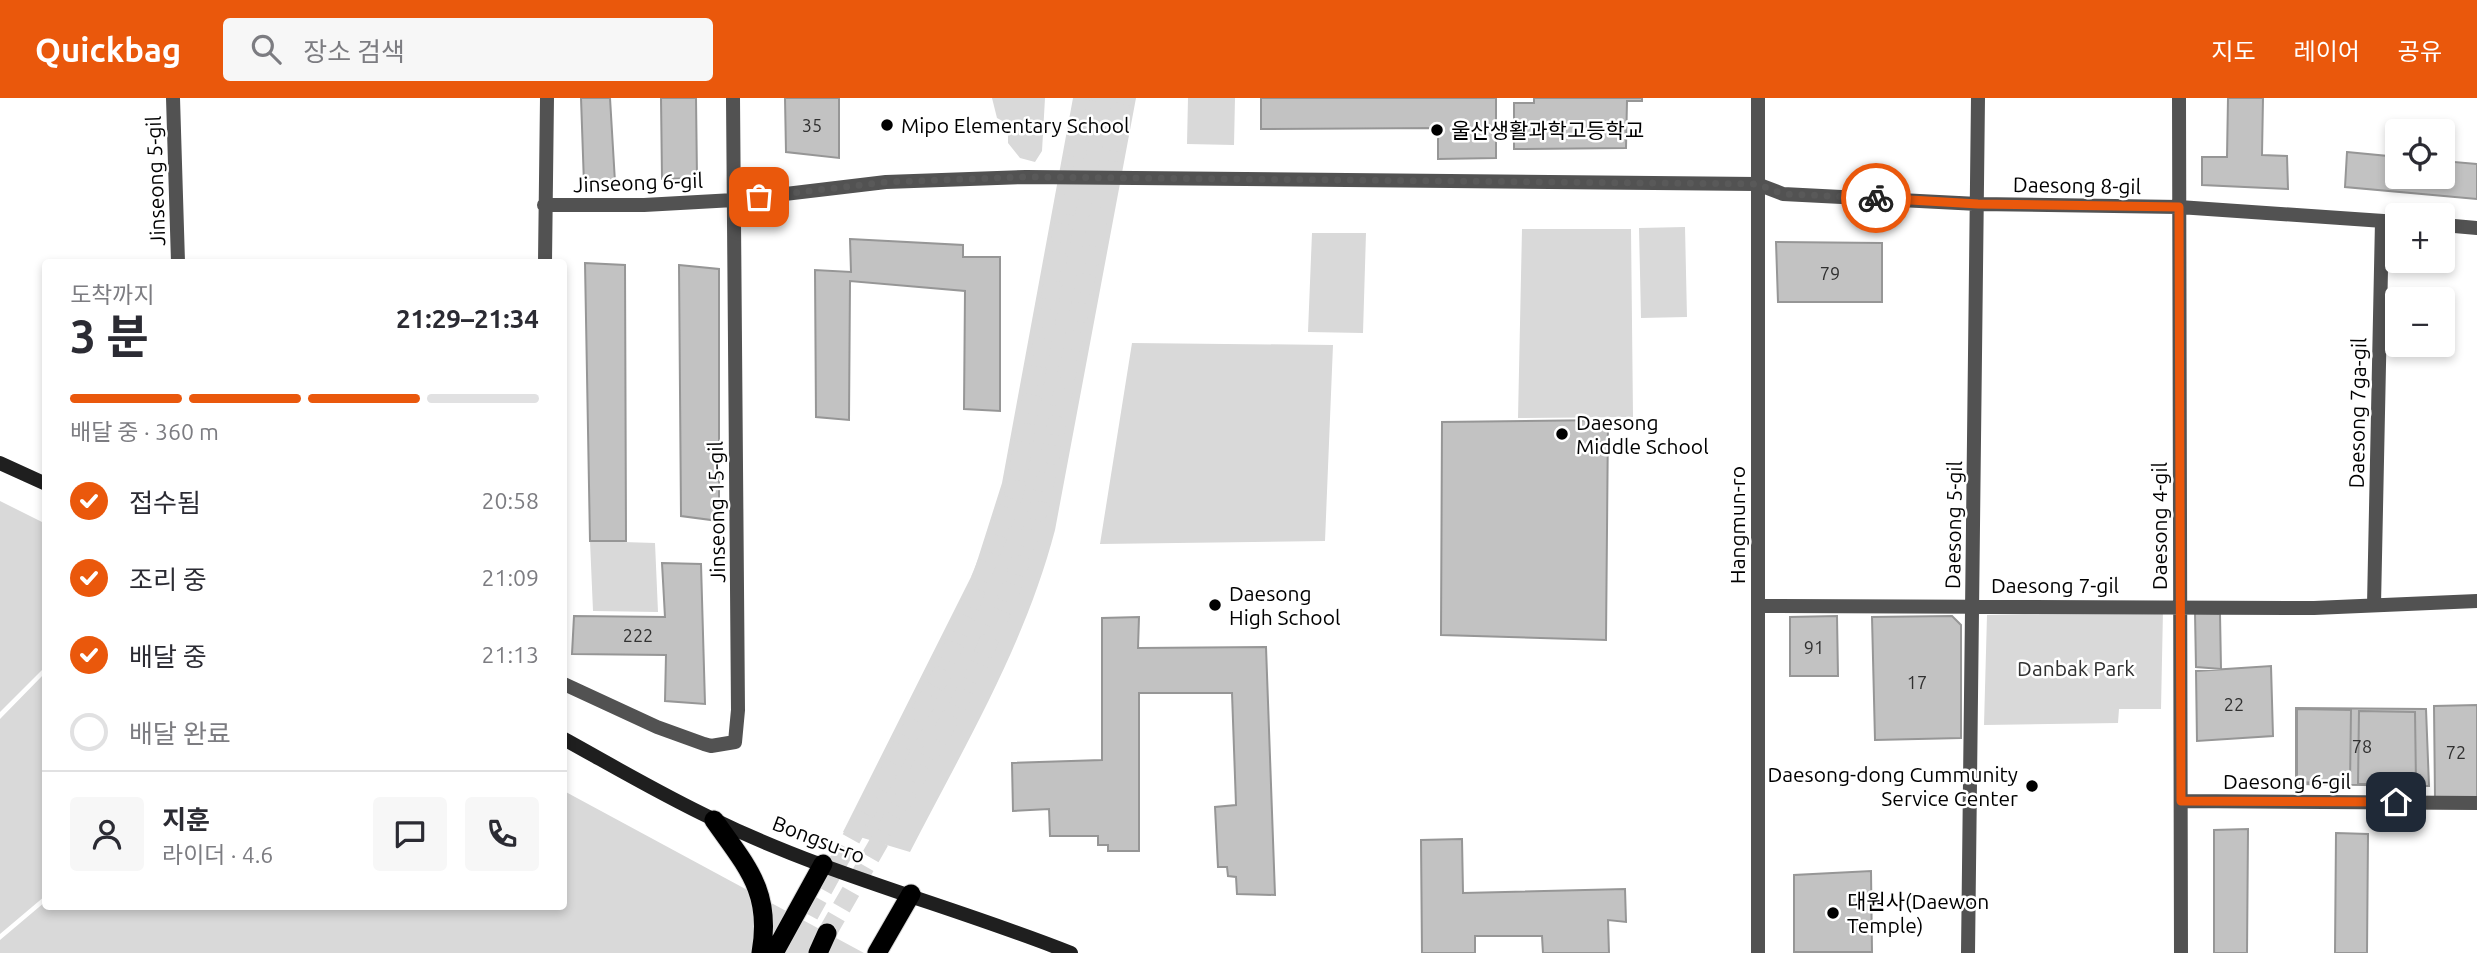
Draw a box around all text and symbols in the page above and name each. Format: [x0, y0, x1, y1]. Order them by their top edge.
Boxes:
search box [223, 18, 713, 81]
icon: search [247, 30, 285, 68]
text: Quickbag [35, 31, 181, 68]
text: 장소 검색 [303, 37, 405, 66]
text: 지도 [2211, 38, 2256, 65]
text: 레이어 [2294, 38, 2360, 65]
text: 공유 [2398, 38, 2442, 65]
place label: Mipo Elementary School [901, 113, 1130, 137]
house number: 35 [802, 115, 822, 135]
street label: Jinseong 5-gil [141, 116, 169, 246]
marker: Mipo Elementary School [879, 117, 895, 133]
place label: 울산생활과학고등학교 [1451, 118, 1644, 142]
map controls [2385, 119, 2455, 357]
button: locate [2385, 119, 2455, 189]
marker: 울산생활과학고등학교 [1429, 122, 1445, 138]
courier [1841, 163, 1911, 233]
pin [729, 167, 789, 227]
street label: Jinseong 6-gil [573, 168, 703, 196]
street label: Daesong 8-gil [2013, 172, 2141, 198]
icon: bag [740, 178, 778, 216]
icon: bike [1857, 179, 1895, 217]
button: + [2385, 203, 2455, 273]
house number: 79 [1820, 263, 1840, 283]
text: 도착까지 [70, 282, 155, 307]
button: − [2385, 287, 2455, 357]
text: 21:29–21:34 [396, 304, 539, 333]
text: 3 분 [70, 310, 149, 362]
street label: Daesong 7ga-gil [2344, 337, 2370, 489]
place label: Daesong Middle School [1576, 410, 1709, 458]
text: 배달 중 · 360 m [70, 419, 219, 444]
marker: Daesong Middle School [1554, 426, 1570, 442]
street label: Jinseong 15-gil [703, 441, 729, 583]
street label: Daesong 5-gil [1940, 461, 1966, 589]
street label: Daesong 4-gil [2147, 462, 2171, 590]
street label: Hangmun-ro [1725, 466, 1749, 584]
icon: check [70, 482, 108, 520]
text: 접수됨 [129, 488, 201, 517]
text: 20:58 [481, 488, 539, 513]
icon: check [70, 559, 108, 597]
text: 조리 중 [129, 565, 207, 594]
text: 21:09 [481, 565, 539, 590]
street label: Daesong 7-gil [1991, 573, 2119, 597]
place label: Daesong High School [1229, 581, 1340, 629]
marker: Daesong High School [1207, 597, 1223, 613]
house number: 222 [623, 625, 653, 645]
icon: check [70, 636, 108, 674]
house number: 91 [1804, 637, 1824, 657]
text: 배달 중 [129, 642, 207, 671]
text: 21:13 [481, 642, 539, 667]
park label: Danbak Park [2017, 656, 2135, 680]
house number: 17 [1907, 672, 1927, 692]
house number: 22 [2224, 694, 2244, 714]
text: 배달 완료 [129, 719, 231, 748]
house number: 78 [2352, 736, 2372, 756]
house number: 72 [2446, 742, 2466, 762]
place label: Daesong-dong Cummunity Service Center [1767, 762, 2018, 810]
street label: Daesong 6-gil [2223, 769, 2351, 793]
pin [2366, 772, 2426, 832]
marker: Daesong-dong Cummunity Service Center [2024, 778, 2040, 794]
icon: home [2377, 783, 2415, 821]
button: person [70, 797, 144, 871]
button: chat [373, 797, 447, 871]
button: phone [465, 797, 539, 871]
text: 지훈 [162, 805, 210, 834]
street label: Bongsu-ro [769, 810, 869, 868]
text: 라이더 · 4.6 [162, 842, 273, 867]
place label: 대원사(Daewon Temple) [1847, 889, 1989, 937]
marker: 대원사(Daewon Temple) [1825, 905, 1841, 921]

